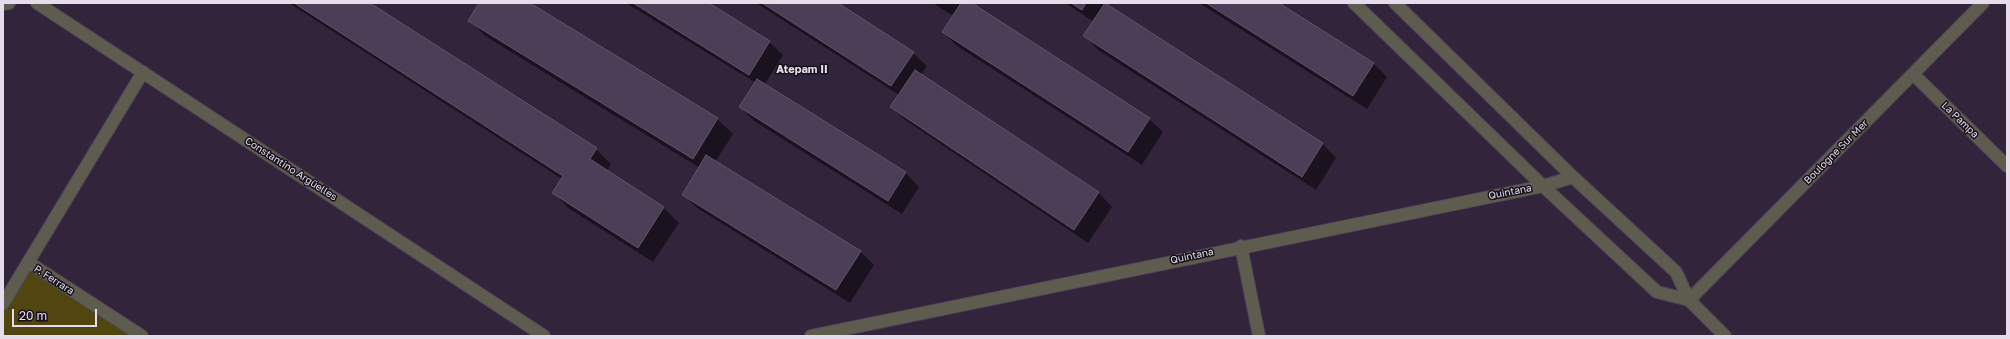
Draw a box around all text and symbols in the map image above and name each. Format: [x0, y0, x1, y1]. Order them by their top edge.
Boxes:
district label: Atepam II [776, 63, 828, 77]
street label: La Pampa [1939, 99, 1981, 141]
street label: Boulogne Sur Mer [1801, 117, 1871, 187]
street label: Constantino Argüelles [243, 135, 339, 203]
street label: Quintana [1487, 182, 1533, 202]
street label: Quintana [1169, 246, 1215, 266]
street label: P. Ferrara [32, 263, 76, 297]
scale bar [14, 301, 99, 327]
text: 20 m [19, 308, 47, 323]

